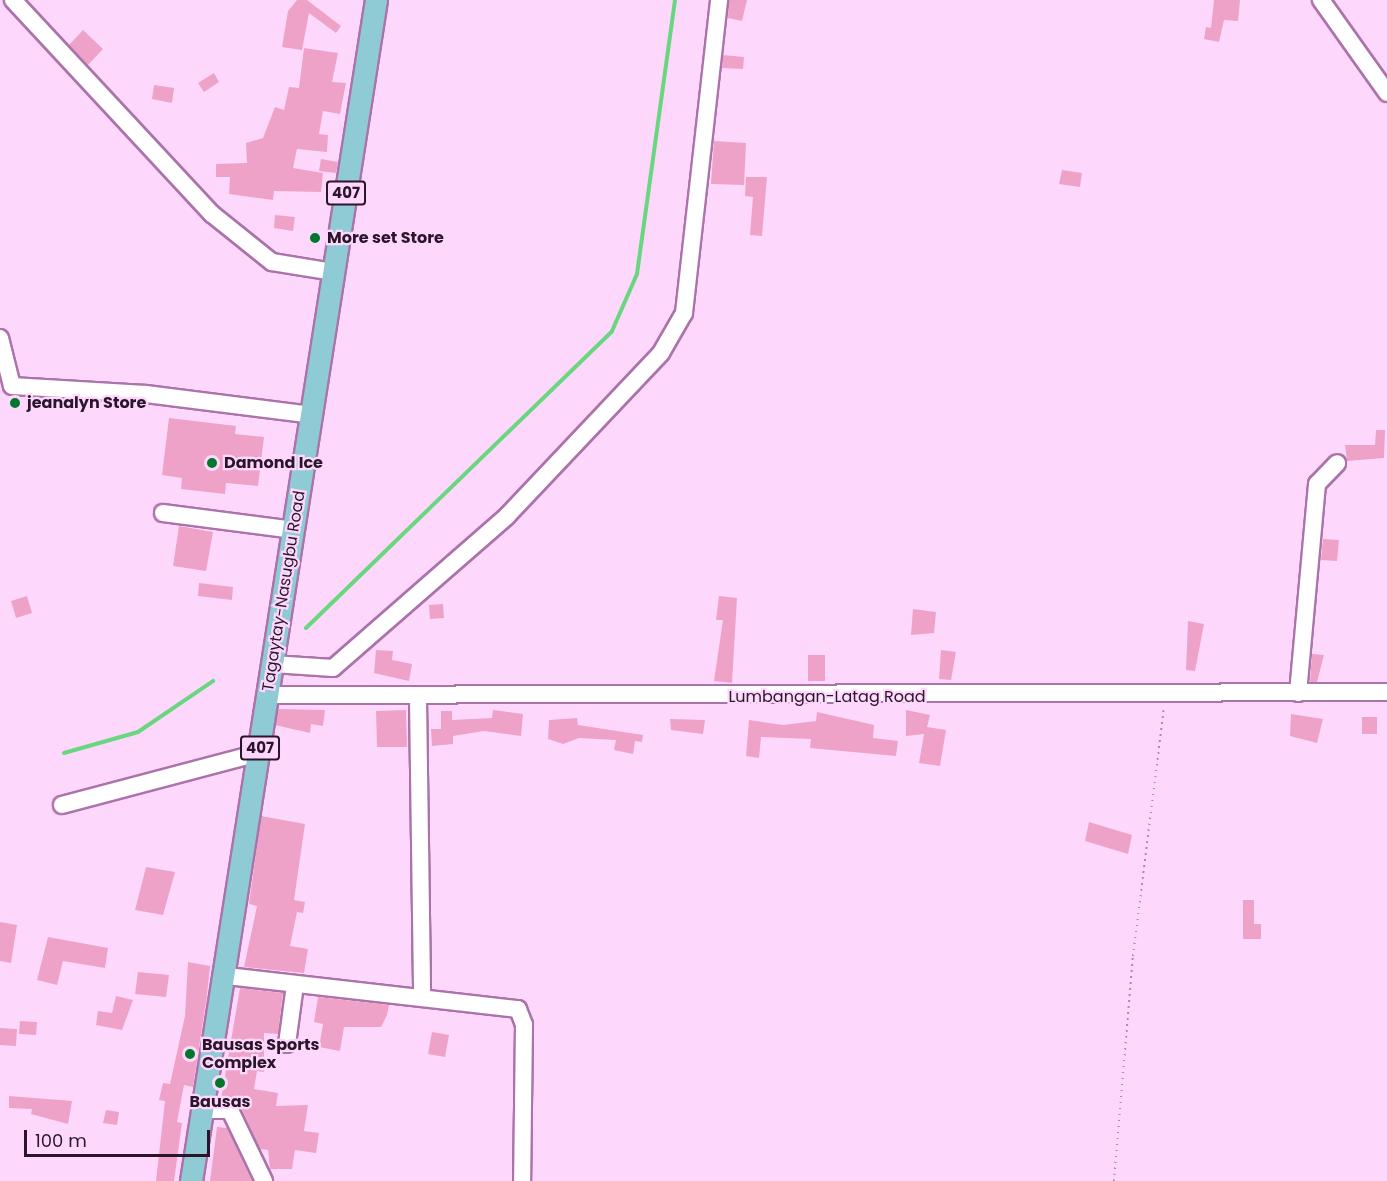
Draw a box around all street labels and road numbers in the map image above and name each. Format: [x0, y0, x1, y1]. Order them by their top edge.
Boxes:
road number: 407 [325, 181, 367, 205]
street label: Tagaytay-Nasugbu Road [259, 489, 309, 693]
street label: Lumbangan-Latag Road [728, 687, 926, 707]
road number: 407 [239, 736, 281, 760]

